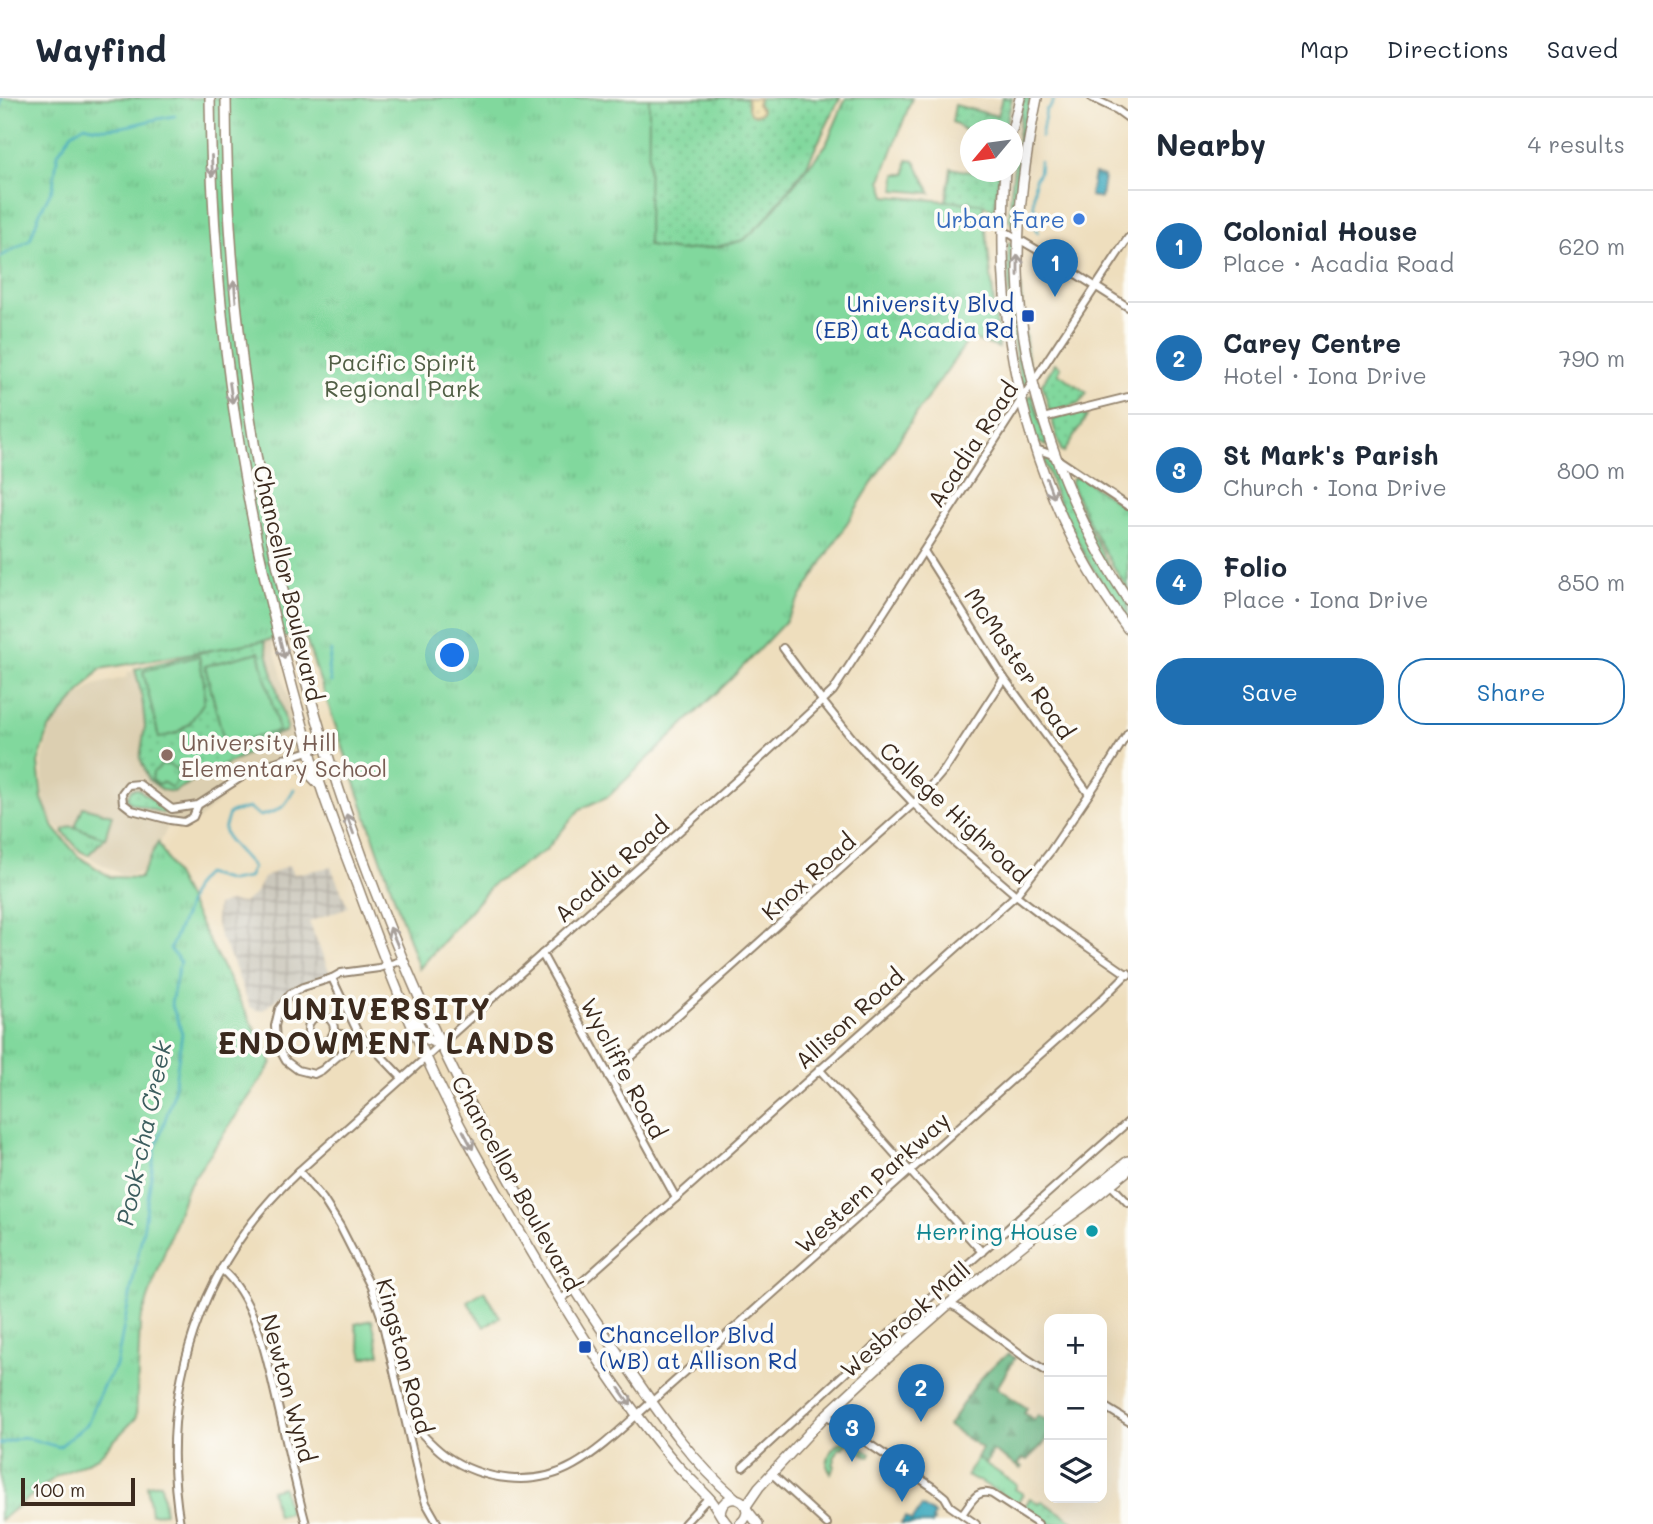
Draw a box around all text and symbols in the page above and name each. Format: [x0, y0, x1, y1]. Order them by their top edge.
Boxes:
text: Wayfind [35, 27, 166, 70]
text: Map [1300, 33, 1349, 64]
text: Directions [1387, 33, 1509, 64]
text: Saved [1547, 33, 1618, 64]
north arrow [960, 119, 1023, 182]
text: Nearby [1156, 124, 1266, 164]
text: 4 results [1528, 129, 1625, 159]
one-way arrow [205, 154, 218, 177]
place label: Urban Fare [936, 204, 1065, 234]
marker: Urban Fare [1071, 211, 1087, 227]
text: Colonial House [1223, 214, 1417, 248]
text: 1 [1174, 231, 1184, 261]
text: 620 m [1558, 231, 1625, 261]
pin: 1 [1032, 239, 1078, 297]
text: Place · Acadia Road [1223, 248, 1454, 278]
one-way arrow [1011, 253, 1025, 276]
one-way arrow [229, 280, 242, 303]
place label: University Blvd (EB) at Acadia Rd [815, 288, 1014, 344]
marker: University Blvd (EB) at Acadia Rd [1020, 308, 1036, 324]
text: Carey Centre [1223, 326, 1401, 360]
text: 2 [1173, 343, 1185, 373]
text: 790 m [1559, 343, 1625, 373]
park label: Pacific Spirit Regional Park [324, 347, 480, 403]
text: Hotel · Iona Drive [1223, 360, 1427, 390]
street label: Acadia Road [920, 375, 1024, 513]
one-way arrow [225, 381, 238, 404]
text: St Mark's Parish [1223, 438, 1438, 472]
text: 3 [1172, 455, 1186, 485]
text: 800 m [1557, 455, 1625, 485]
street label: Chancellor Boulevard [247, 462, 331, 704]
text: Church · Iona Drive [1223, 472, 1447, 502]
one-way arrow [1044, 476, 1057, 498]
text: Folio [1223, 550, 1287, 584]
text: 4 [1172, 567, 1186, 597]
text: 850 m [1558, 567, 1625, 597]
street label: McMaster Road [958, 582, 1082, 744]
text: Place · Iona Drive [1223, 584, 1429, 614]
one-way arrow [276, 636, 289, 659]
your location [435, 638, 469, 672]
button: Save [1156, 658, 1384, 725]
button: Share [1398, 658, 1625, 725]
place label: University Hill Elementary School [181, 727, 387, 783]
street label: College Highroad [874, 735, 1036, 889]
marker: University Hill Elementary School [159, 747, 175, 763]
street label: Acadia Road [547, 810, 675, 928]
one-way arrow [342, 813, 355, 835]
street label: Knox Road [755, 826, 861, 926]
one-way arrow [386, 927, 399, 948]
street label: Allison Road [788, 961, 910, 1075]
district label: UNIVERSITY ENDOWMENT LANDS [217, 988, 557, 1062]
street label: Wycliffe Road [574, 992, 674, 1144]
water label: Pook-cha Creek [108, 1037, 178, 1228]
street label: Chancellor Boulevard [445, 1070, 589, 1296]
street label: Western Parkway [788, 1105, 956, 1259]
one-way arrow [462, 1129, 475, 1150]
place label: Herring House [916, 1216, 1078, 1246]
marker: Herring House [1084, 1223, 1100, 1239]
street label: Wesbrook Mall [834, 1254, 976, 1384]
street label: Kingston Road [370, 1275, 440, 1437]
street label: Newton Wynd [255, 1310, 323, 1466]
map controls [1044, 1314, 1107, 1503]
button: + [1044, 1314, 1107, 1377]
place label: Chancellor Blvd (WB) at Allison Rd [599, 1319, 797, 1375]
marker: Chancellor Blvd (WB) at Allison Rd [577, 1339, 593, 1355]
pin: 2 [898, 1364, 944, 1422]
button: − [1044, 1377, 1107, 1440]
one-way arrow [618, 1387, 632, 1406]
pin: 3 [829, 1404, 875, 1462]
button: layers [1044, 1440, 1107, 1503]
pin: 4 [879, 1444, 925, 1502]
scale bar [21, 1475, 135, 1507]
text: 100 m [32, 1477, 85, 1502]

